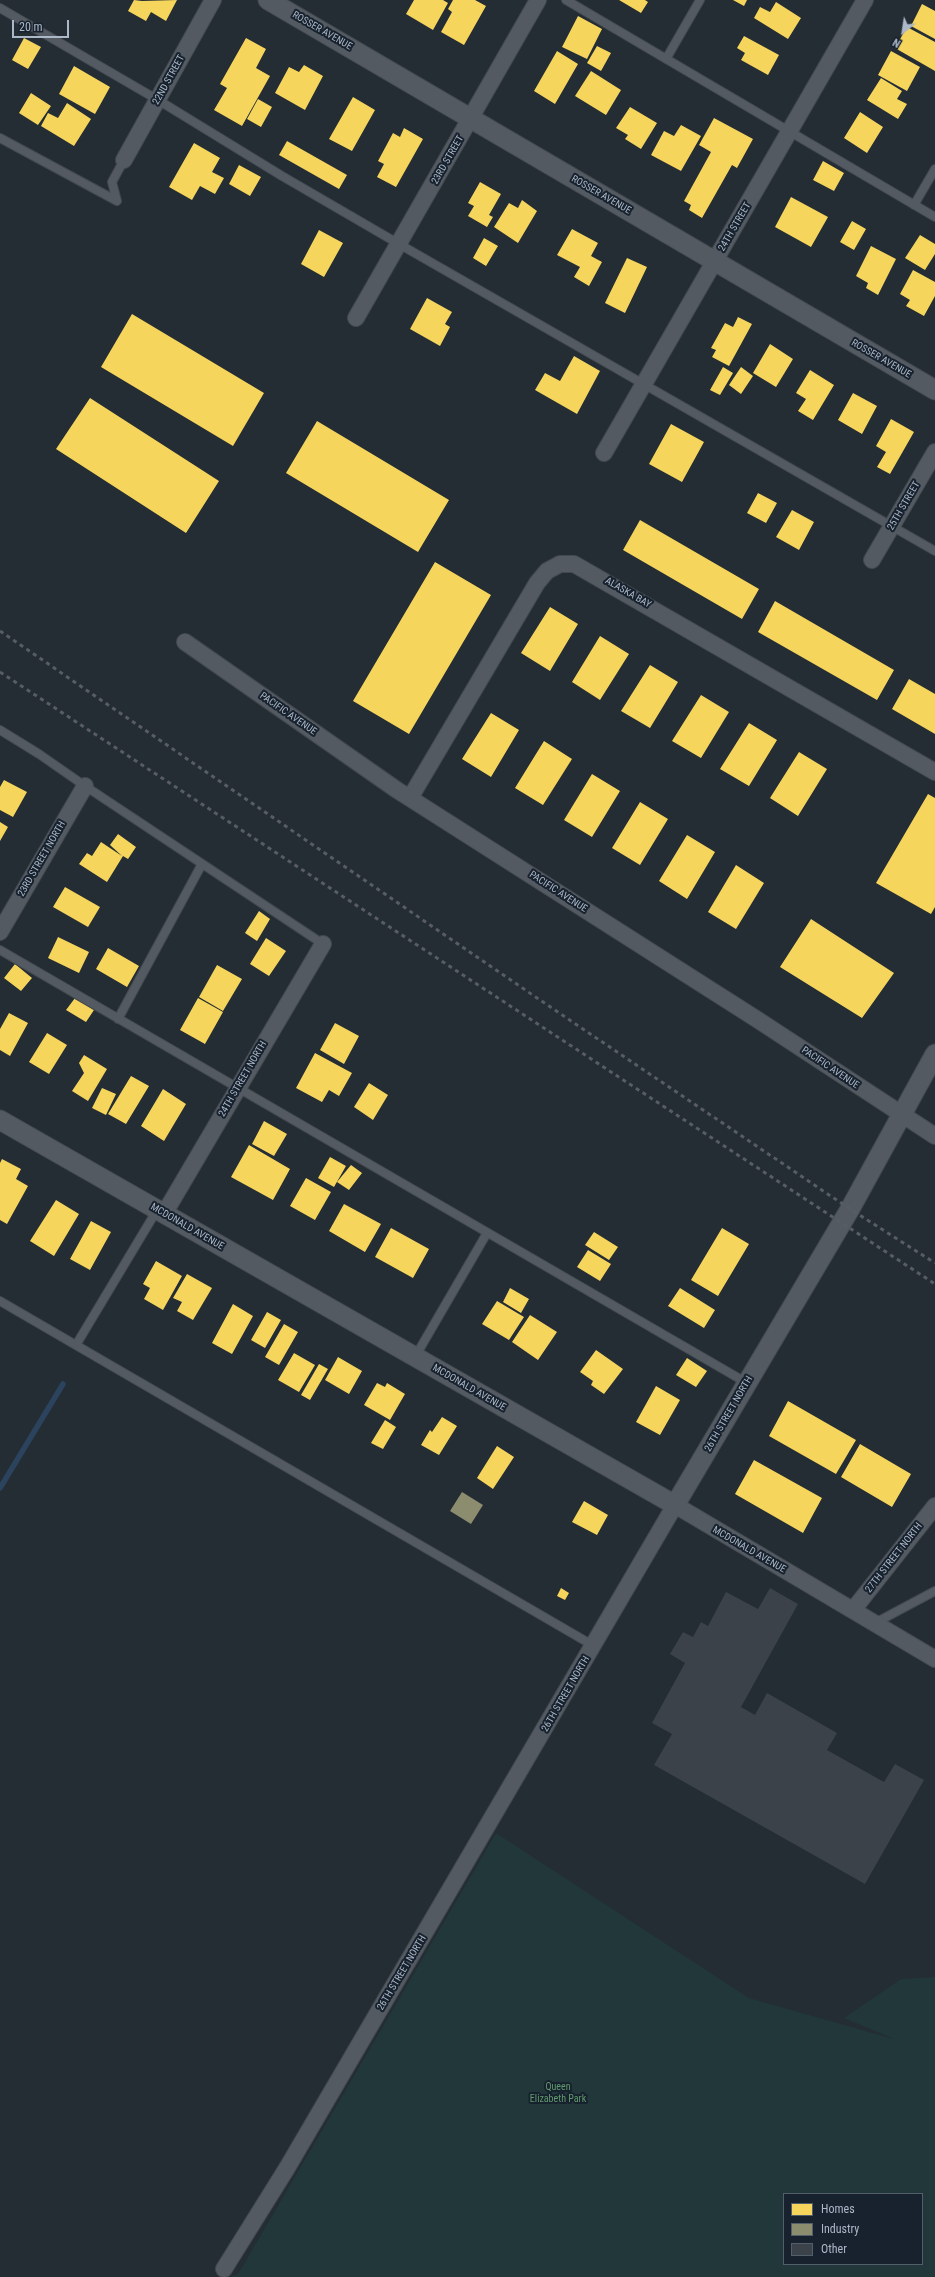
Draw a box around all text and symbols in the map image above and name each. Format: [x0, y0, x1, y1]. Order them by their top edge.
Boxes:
street label: ROSSER AVENUE [290, 9, 354, 53]
scale bar [14, 12, 71, 38]
north arrow [883, 12, 923, 52]
text: 20 m [19, 20, 43, 34]
text: N [891, 36, 903, 50]
street label: 22ND STREET [150, 53, 188, 107]
street label: 23RD STREET [429, 134, 467, 186]
street label: ROSSER AVENUE [569, 173, 633, 217]
street label: 24TH STREET [716, 200, 754, 254]
street label: ROSSER AVENUE [849, 337, 913, 381]
street label: 25TH STREET [885, 479, 923, 533]
street label: ALASKA BAY [603, 575, 653, 611]
street label: PACIFIC AVENUE [257, 690, 319, 738]
street label: 23RD STREET NORTH [16, 819, 68, 899]
street label: PACIFIC AVENUE [527, 869, 589, 915]
street label: 24TH STREET NORTH [216, 1039, 270, 1119]
street label: PACIFIC AVENUE [799, 1044, 861, 1092]
street label: MCDONALD AVENUE [148, 1201, 226, 1253]
street label: MCDONALD AVENUE [430, 1362, 508, 1414]
street label: 26TH STREET NORTH [702, 1374, 756, 1454]
street label: 27TH STREET NORTH [863, 1521, 925, 1595]
street label: MCDONALD AVENUE [710, 1524, 788, 1576]
street label: 26TH STREET NORTH [539, 1654, 593, 1734]
street label: 26TH STREET NORTH [375, 1933, 429, 2013]
park label: Queen Elizabeth Park [530, 2081, 586, 2104]
legend [783, 2193, 923, 2265]
text: Homes [821, 2202, 855, 2216]
text: Industry [821, 2222, 859, 2236]
text: Other [821, 2242, 847, 2256]

